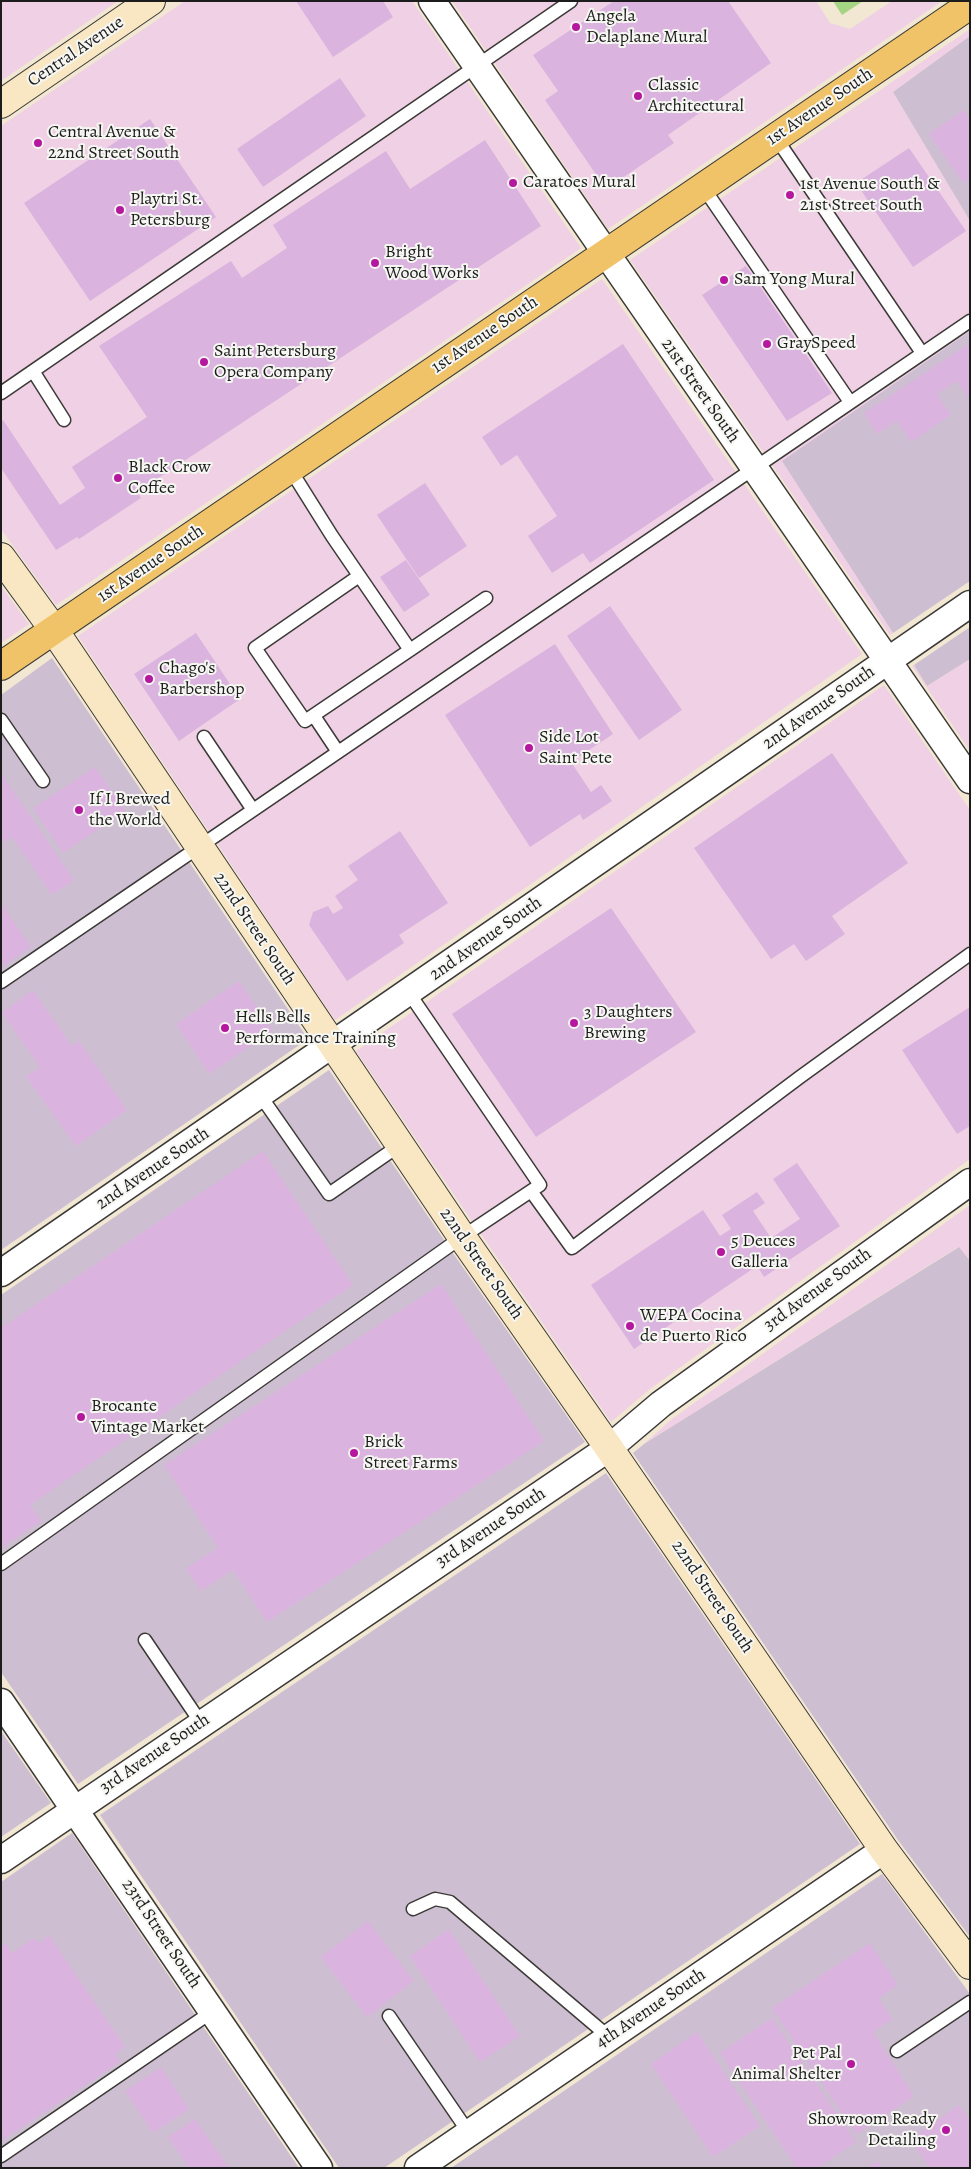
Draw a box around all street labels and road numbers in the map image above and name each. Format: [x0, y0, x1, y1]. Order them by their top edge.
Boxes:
street label: Central Avenue [24, 12, 128, 92]
street label: 1st Avenue South [763, 64, 877, 150]
street label: 1st Avenue South [428, 292, 542, 378]
street label: 21st Street South [656, 335, 744, 447]
street label: 1st Avenue South [94, 521, 208, 607]
street label: 2nd Avenue South [759, 661, 879, 755]
street label: 22nd Street South [208, 868, 300, 990]
street label: 2nd Avenue South [426, 892, 546, 986]
street label: 2nd Avenue South [92, 1123, 214, 1215]
street label: 22nd Street South [434, 1204, 528, 1324]
street label: 3rd Avenue South [760, 1244, 876, 1336]
street label: 3rd Avenue South [432, 1483, 550, 1573]
street label: 22nd Street South [666, 1536, 758, 1658]
street label: 3rd Avenue South [96, 1709, 214, 1799]
street label: 23rd Street South [116, 1875, 206, 1993]
street label: 4th Avenue South [592, 1964, 710, 2054]

